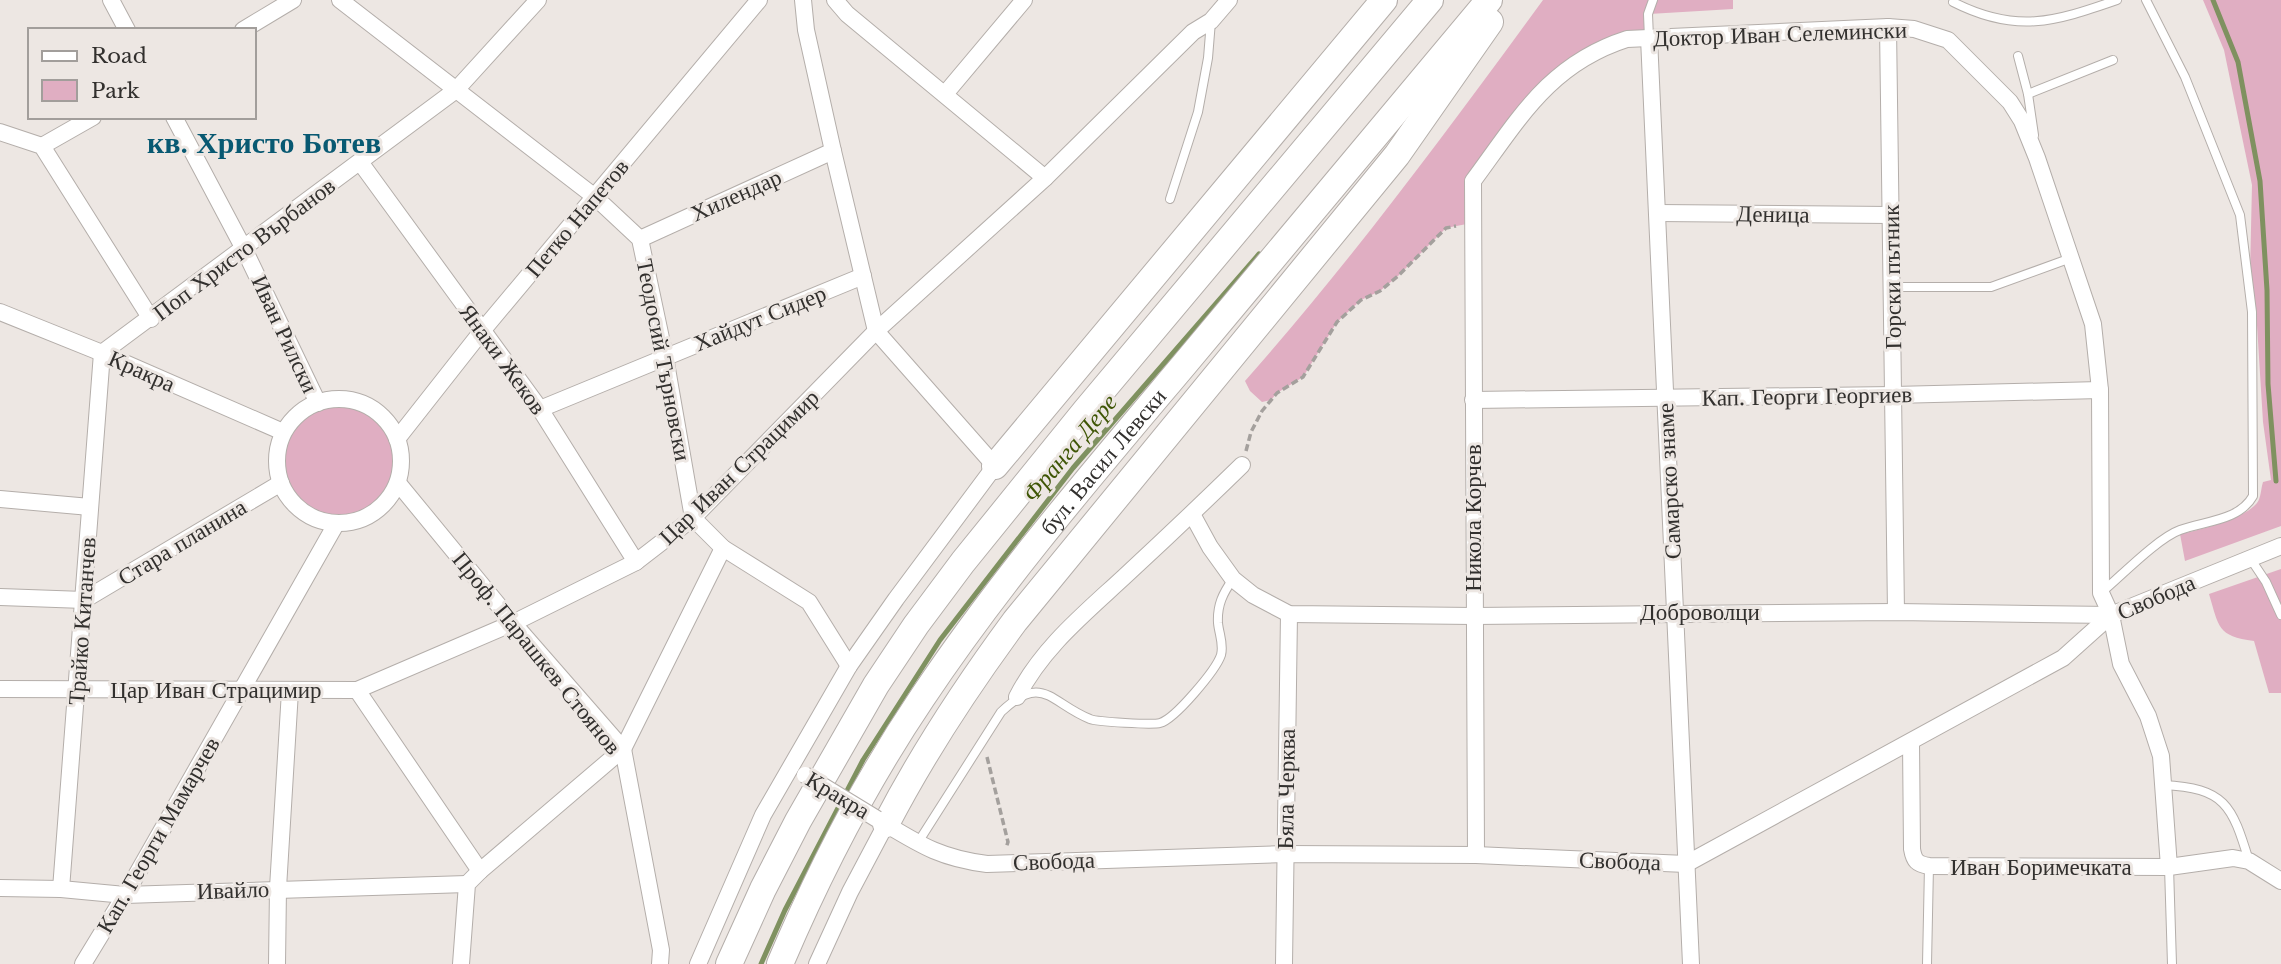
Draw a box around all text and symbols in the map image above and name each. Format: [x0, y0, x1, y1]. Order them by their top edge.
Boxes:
street label: Доктор Иван Селемински [1653, 16, 1907, 52]
legend [28, 28, 256, 119]
text: Road [91, 43, 147, 69]
text: Park [91, 78, 140, 104]
district label: кв. Христо Ботев [147, 124, 381, 161]
street label: Петко Напетов [519, 153, 635, 283]
street label: Хилендар [686, 163, 786, 227]
street label: Поп Христо Върбанов [147, 171, 341, 327]
street label: Деница [1736, 199, 1810, 229]
street label: Горски пътник [1877, 204, 1907, 350]
street label: Теодосий Търновски [631, 257, 697, 463]
street label: Иван Рилски [246, 271, 324, 397]
street label: Хайдут Сидер [690, 279, 830, 357]
street label: Янаки Жеков [453, 298, 553, 420]
street label: Кракра [104, 344, 180, 398]
street label: Кап. Георги Георгиев [1701, 380, 1913, 412]
street label: бул. Васил Левски [1034, 383, 1172, 540]
street label: Цар Иван Страцимир [653, 384, 825, 550]
water label: Франга Дере [1016, 388, 1123, 507]
street label: Самарско знаме [1651, 402, 1687, 560]
street label: Никола Корчев [1459, 444, 1487, 592]
street label: Стара планина [113, 493, 251, 591]
street label: Трайко Китанчев [62, 536, 102, 706]
street label: Проф. Парашкев Стоянов [447, 546, 628, 760]
street label: Свобода [2113, 568, 2199, 626]
street label: Доброволци [1640, 598, 1760, 626]
street label: Цар Иван Страцимир [110, 676, 322, 704]
street label: Бяла Черква [1271, 728, 1301, 850]
street label: Кап. Георги Мамарчев [90, 732, 226, 938]
street label: Кракра [801, 765, 875, 825]
street label: Свобода [1013, 846, 1095, 876]
street label: Свобода [1579, 846, 1661, 876]
street label: Иван Боримечката [1950, 853, 2132, 881]
street label: Ивайло [196, 875, 270, 905]

